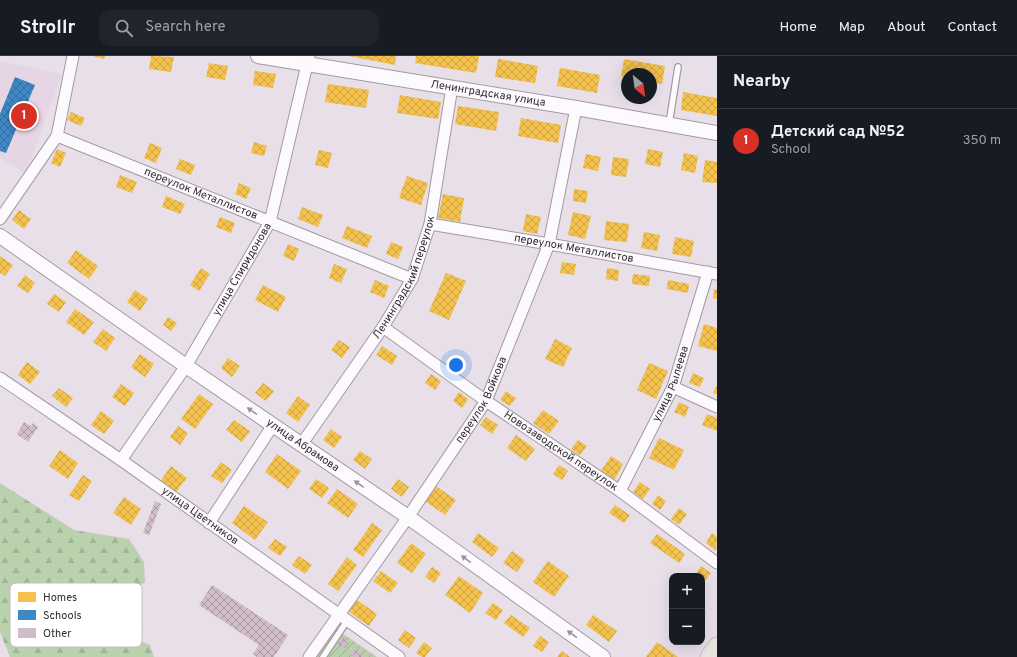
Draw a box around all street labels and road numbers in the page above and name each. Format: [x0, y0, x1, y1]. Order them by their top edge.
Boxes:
street label: Ленинградская улица [429, 77, 547, 110]
street label: переулок Металлистов [142, 165, 260, 223]
street label: Ленинградский переулок [370, 215, 438, 342]
street label: улица Спиридонова [210, 220, 275, 319]
street label: переулок Металлистов [513, 231, 635, 266]
street label: улица Рылеева [649, 344, 692, 424]
street label: переулок Войкова [453, 354, 510, 446]
street label: Новозаводской переулок [501, 408, 621, 495]
street label: улица Абрамова [263, 416, 342, 475]
street label: улица Цветников [159, 484, 241, 548]

